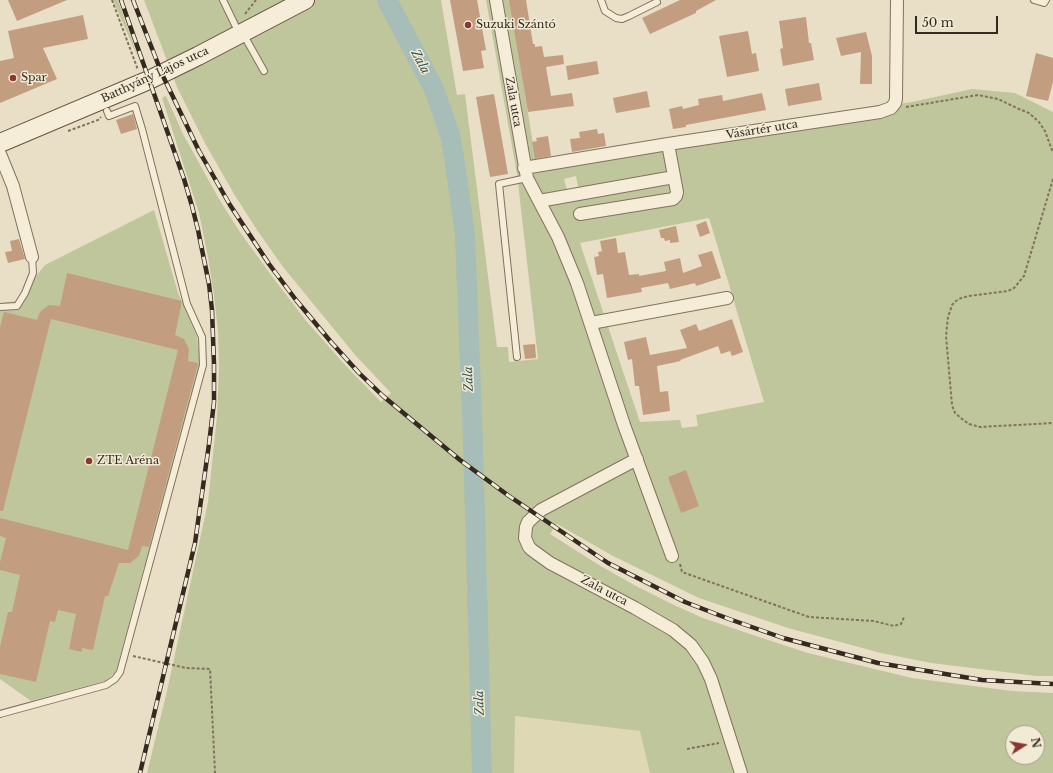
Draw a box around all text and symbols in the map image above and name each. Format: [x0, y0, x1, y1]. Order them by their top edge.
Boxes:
scale bar [917, 8, 1000, 34]
text: 50 m [922, 15, 954, 30]
place label: Suzuki Szántó [476, 18, 556, 32]
marker: Suzuki Szántó [463, 20, 473, 30]
street label: Batthyány Lajos utca [99, 44, 211, 106]
water label: Zala [408, 47, 432, 77]
place label: Spar [21, 71, 47, 85]
marker: Spar [8, 73, 18, 83]
street label: Zala utca [502, 76, 524, 128]
street label: Vásártér utca [725, 118, 799, 142]
water label: Zala [461, 366, 477, 392]
place label: ZTE Aréna [97, 454, 159, 468]
marker: ZTE Aréna [84, 456, 94, 466]
street label: Zala utca [578, 573, 630, 609]
water label: Zala [472, 690, 488, 716]
north arrow [1005, 725, 1045, 765]
text: N [1028, 736, 1044, 749]

